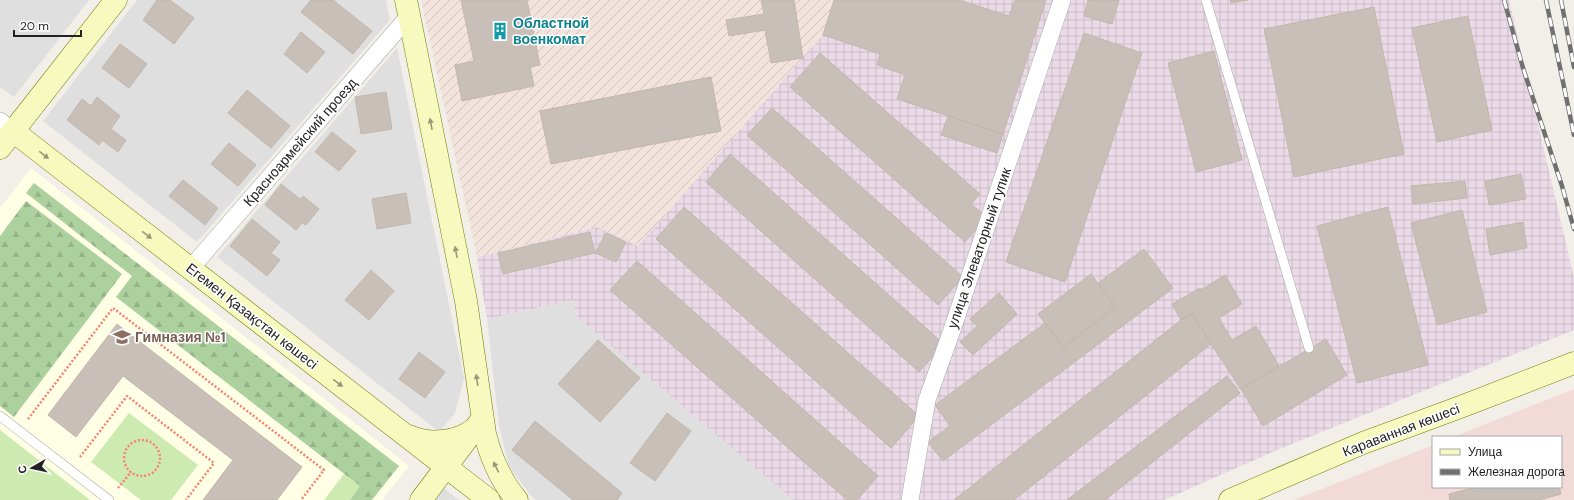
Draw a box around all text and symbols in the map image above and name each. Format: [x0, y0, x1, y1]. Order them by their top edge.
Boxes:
scale bar [14, 12, 81, 38]
place label: Областной военкомат [513, 14, 589, 48]
text: 20 m [20, 18, 49, 34]
building icon: Областной военкомат [490, 21, 510, 41]
street label: Красноармейский проезд [239, 74, 361, 210]
one-way arrow [427, 118, 433, 131]
one-way arrow [38, 151, 49, 160]
street label: улица Элеваторный тупик [943, 164, 1015, 331]
one-way arrow [141, 231, 152, 239]
one-way arrow [453, 246, 459, 258]
street label: Егемен Қазақстан көшесі [182, 259, 322, 373]
school or university icon: Гимназия №1 [112, 327, 132, 347]
place label: Гимназия №1 [135, 328, 226, 346]
one-way arrow [474, 374, 480, 386]
one-way arrow [332, 379, 343, 387]
street label: Караванная көшесі [1340, 399, 1462, 461]
legend [1432, 436, 1562, 488]
text: Улица [1468, 444, 1502, 460]
north arrow [12, 448, 52, 488]
one-way arrow [493, 461, 499, 473]
text: С [15, 464, 30, 475]
text: Железная дорога [1468, 464, 1565, 480]

